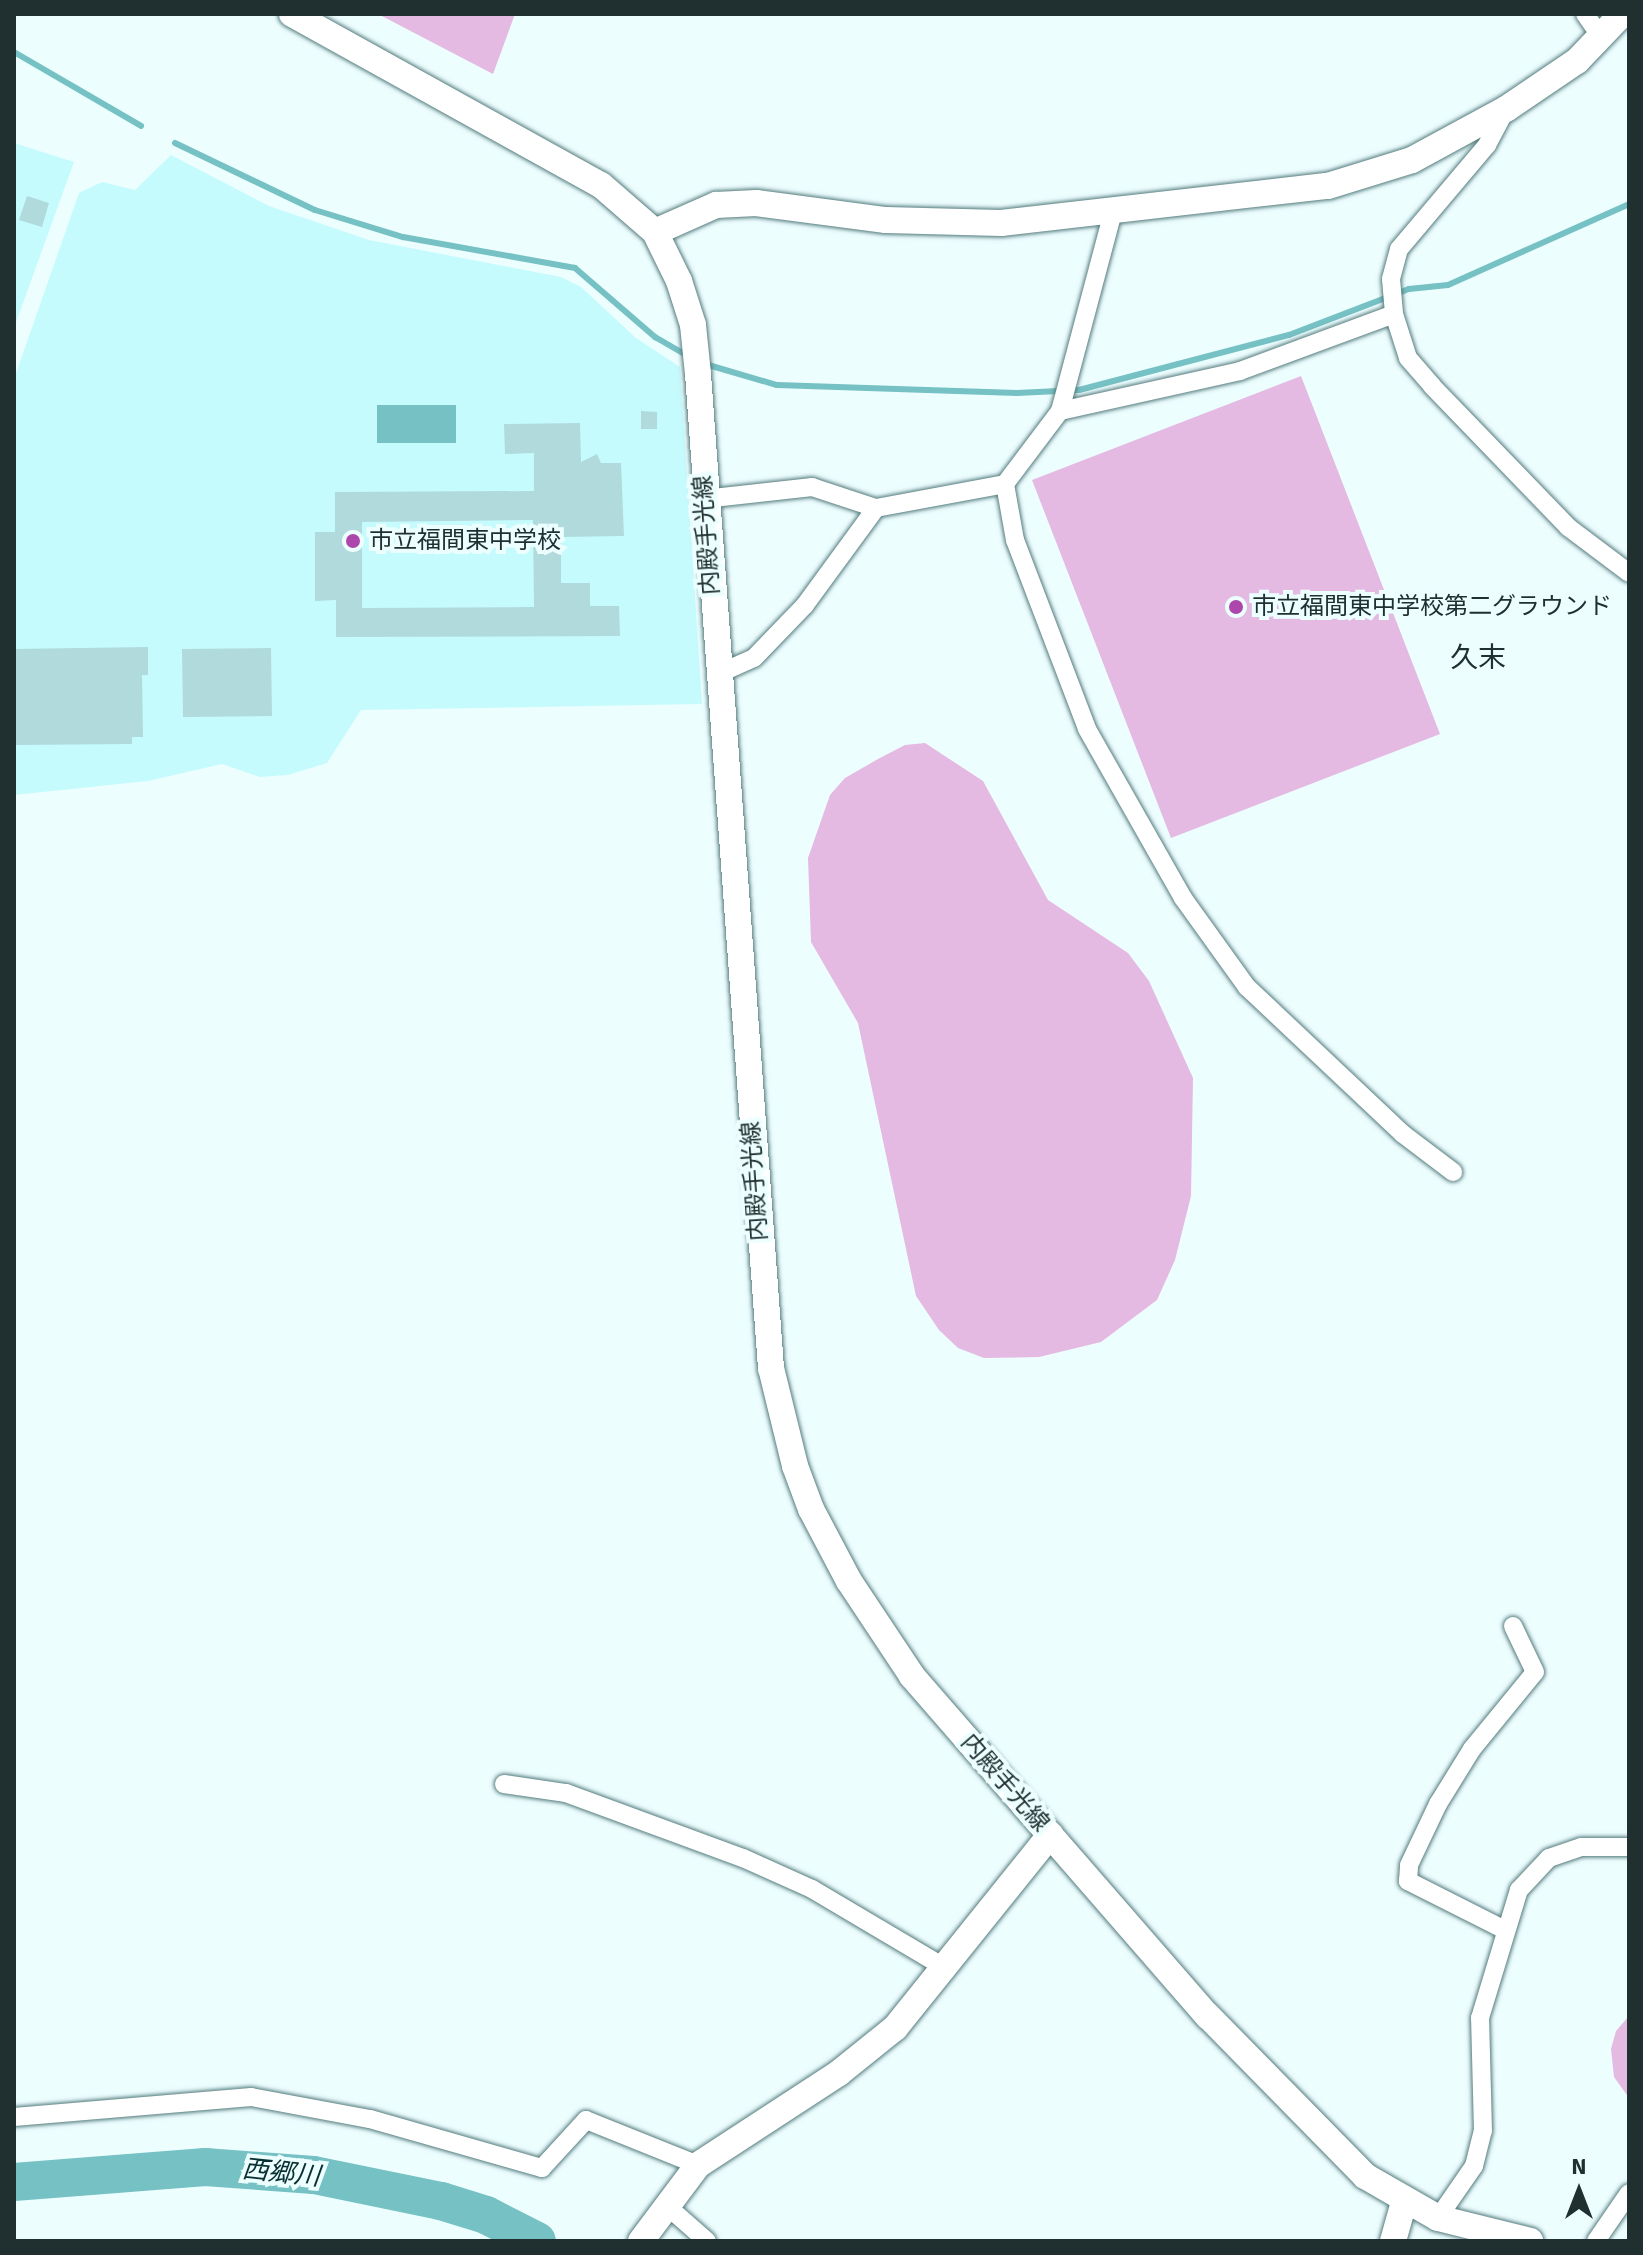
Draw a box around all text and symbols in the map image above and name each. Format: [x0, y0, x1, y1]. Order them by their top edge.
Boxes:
street label: 内殿手光線 [688, 474, 726, 596]
place label: 市立福間東中学校 [369, 527, 561, 555]
marker: 市立福間東中学校 [344, 532, 362, 550]
place label: 市立福間東中学校第二グラウンド [1252, 593, 1612, 621]
marker: 市立福間東中学校第二グラウンド [1227, 598, 1245, 616]
district label: 久末 [1450, 641, 1506, 675]
street label: 内殿手光線 [736, 1120, 774, 1242]
street label: 内殿手光線 [955, 1728, 1055, 1838]
north arrow [1539, 2151, 1619, 2231]
text: N [1571, 2153, 1587, 2180]
water label: 西郷川 [241, 2154, 321, 2194]

